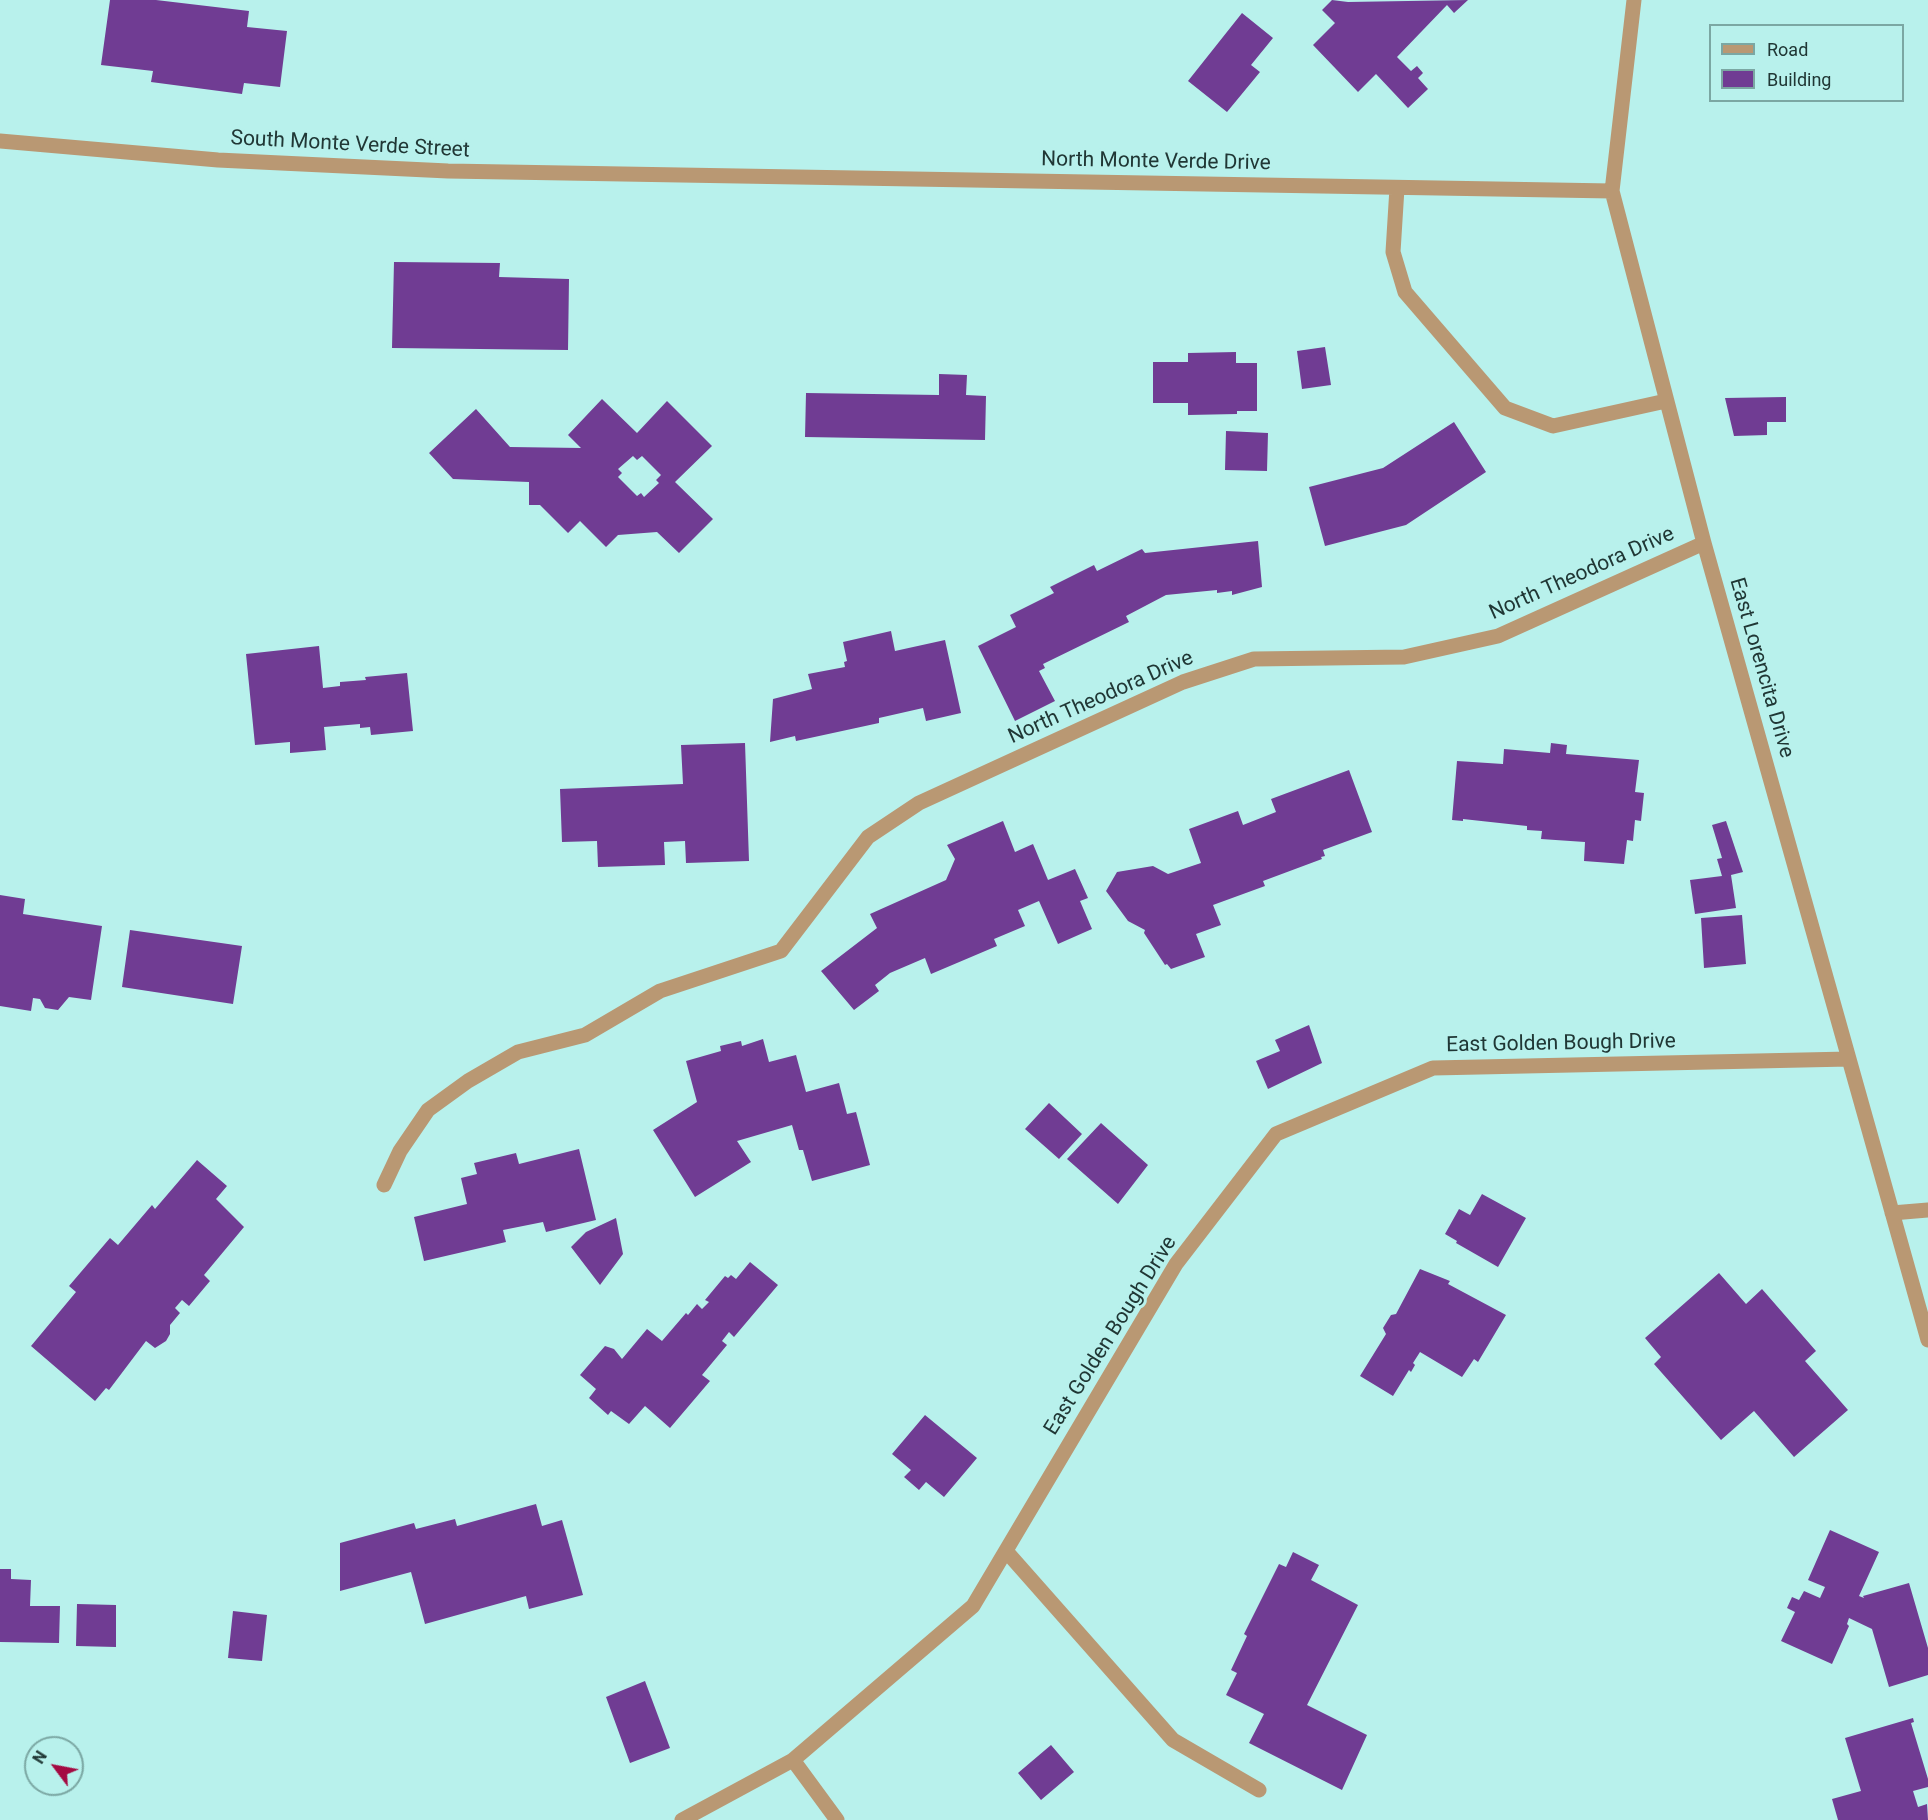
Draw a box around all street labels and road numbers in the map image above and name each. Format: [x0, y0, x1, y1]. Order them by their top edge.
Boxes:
street label: South Monte Verde Street [230, 126, 470, 164]
street label: North Monte Verde Drive [1041, 147, 1271, 177]
street label: North Theodora Drive [1486, 522, 1678, 626]
street label: East Lorencita Drive [1723, 575, 1799, 761]
street label: North Theodora Drive [1005, 646, 1197, 750]
street label: East Golden Bough Drive [1446, 1029, 1676, 1059]
street label: East Golden Bough Drive [1039, 1232, 1183, 1440]

